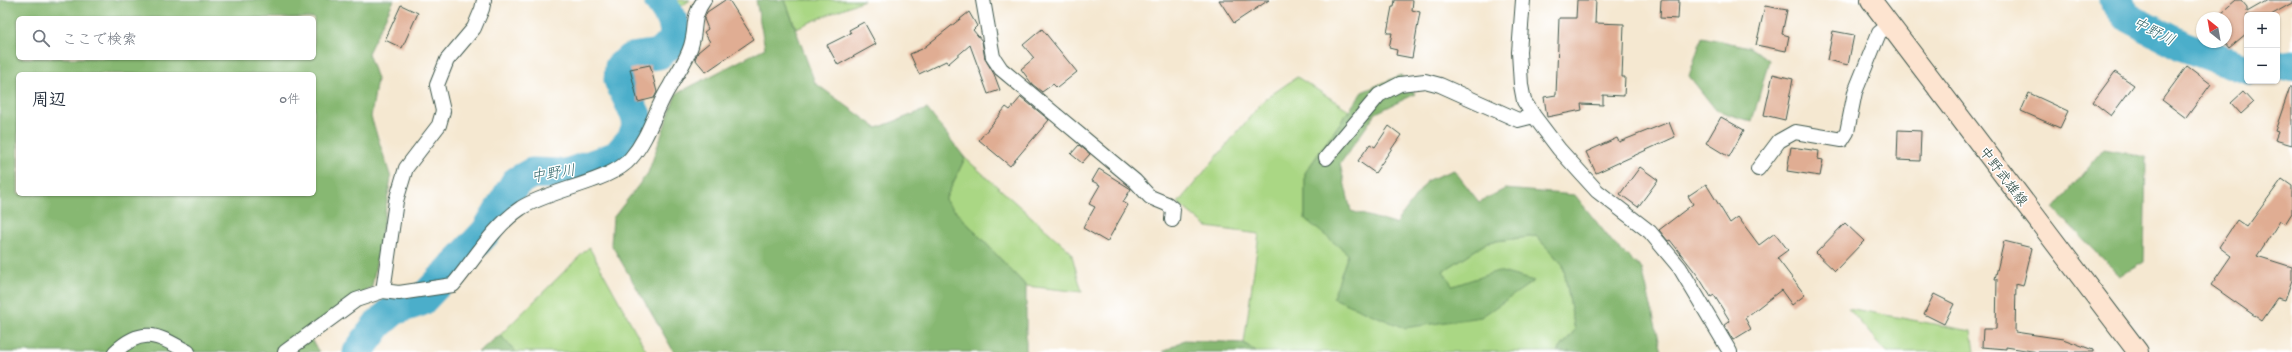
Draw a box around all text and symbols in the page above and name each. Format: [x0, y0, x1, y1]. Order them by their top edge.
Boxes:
north arrow [2196, 12, 2232, 48]
map controls [2244, 12, 2280, 84]
button: + [2244, 12, 2280, 48]
water label: 中野川 [2129, 14, 2178, 51]
search box [16, 16, 316, 60]
icon: search [30, 27, 52, 49]
text: ここで検索 [62, 32, 137, 50]
button: − [2244, 48, 2280, 84]
text: 周辺 [32, 92, 66, 112]
text: 0件 [280, 93, 300, 108]
street label: 中野武雄線 [1974, 144, 2031, 211]
water label: 中野川 [530, 162, 577, 187]

